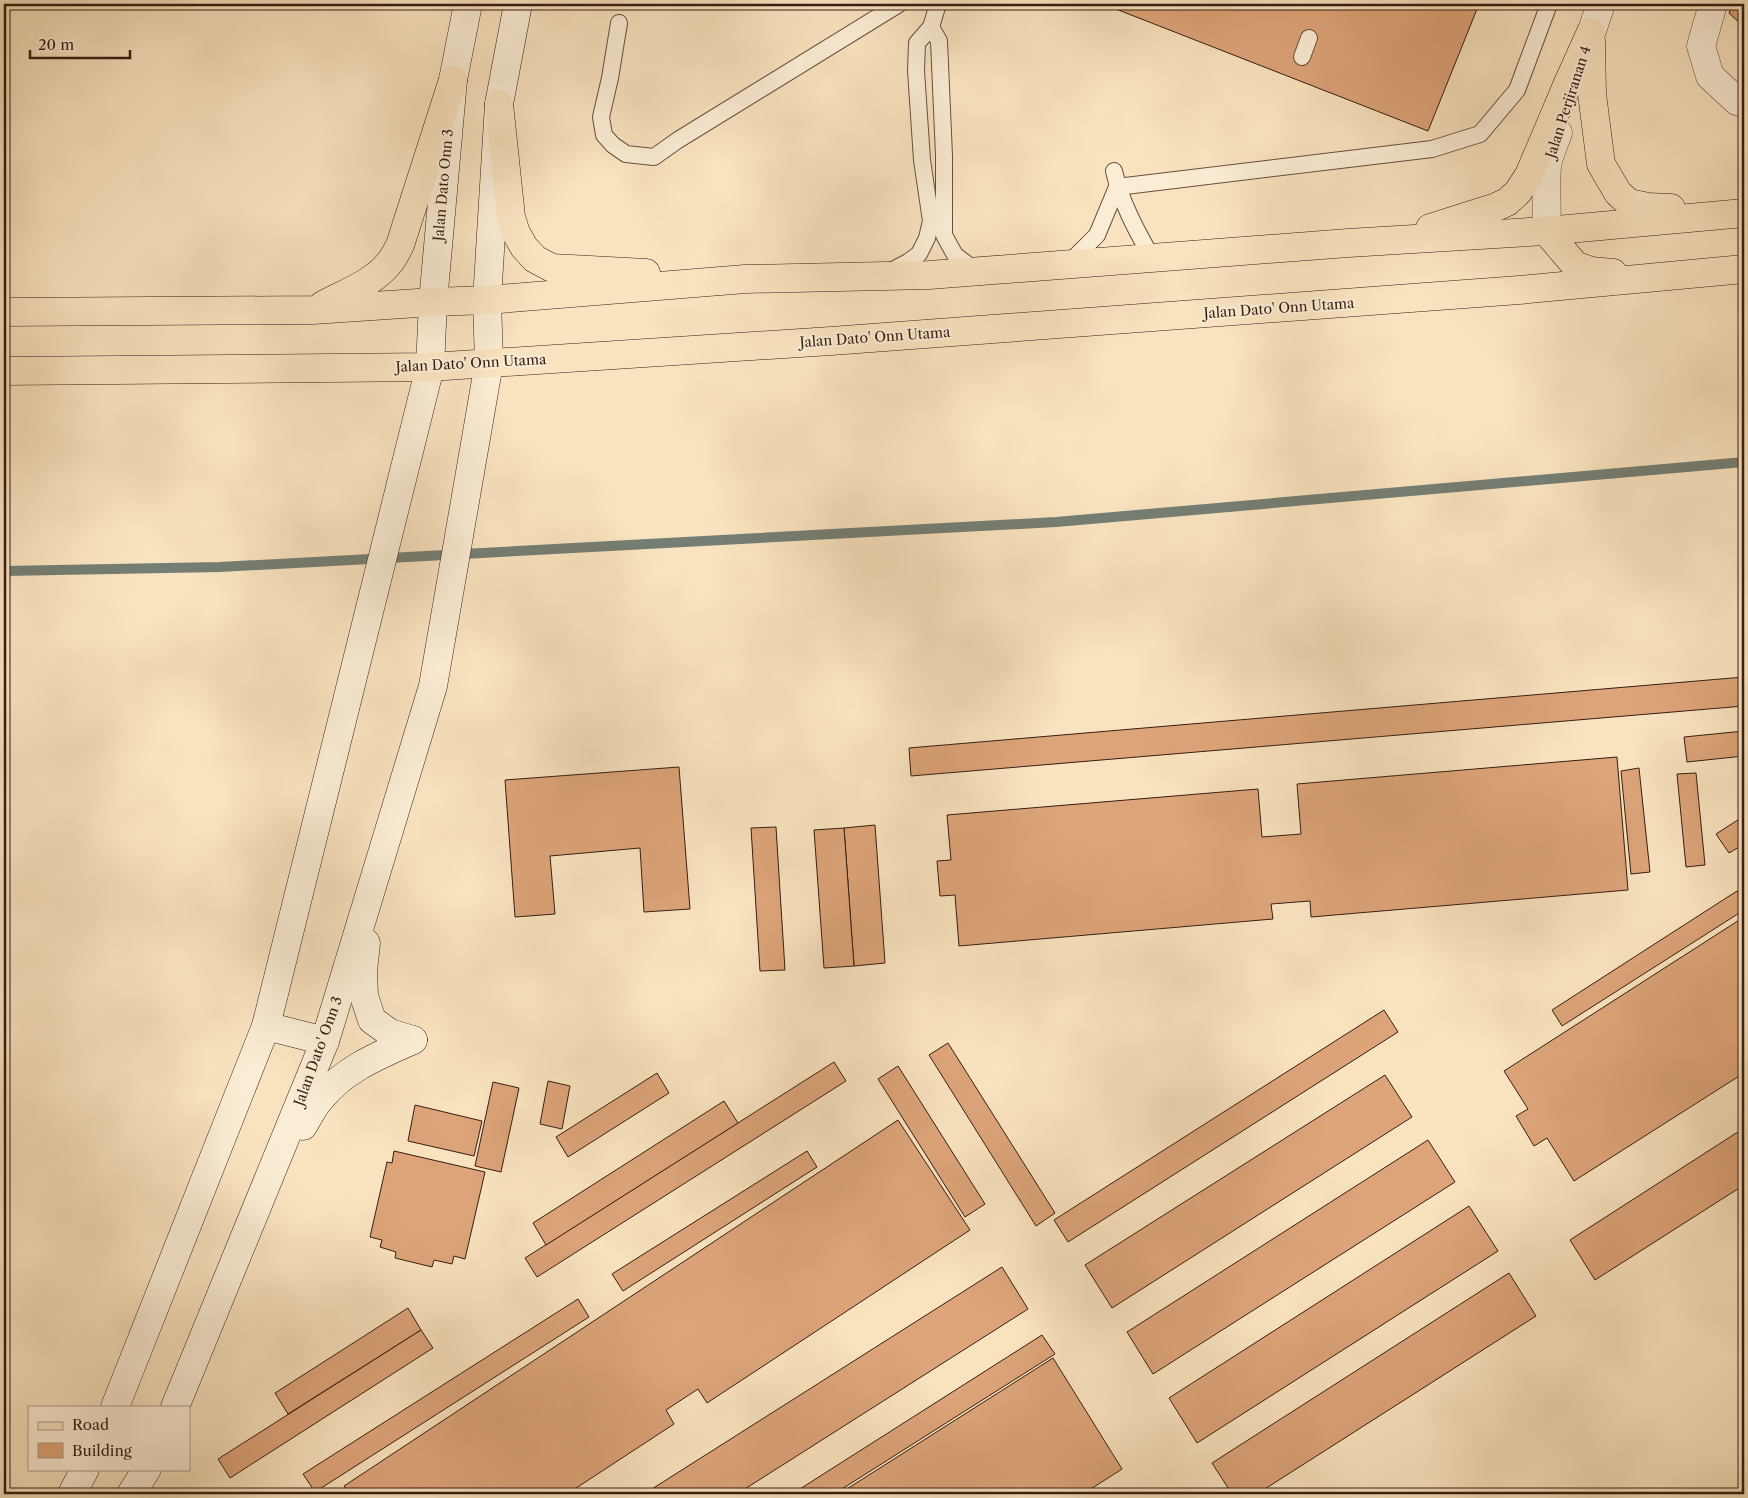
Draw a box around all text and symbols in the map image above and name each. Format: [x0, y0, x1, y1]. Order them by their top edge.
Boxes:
scale bar [30, 28, 130, 60]
text: 20 m [38, 35, 74, 54]
street label: Jalan Perjiranan 4 [1541, 44, 1595, 162]
street label: Jalan Dato Onn 3 [429, 128, 457, 244]
street label: Jalan Dato' Onn Utama [1201, 294, 1356, 322]
street label: Jalan Dato' Onn Utama [797, 323, 952, 351]
street label: Jalan Dato' Onn Utama [393, 350, 547, 376]
street label: Jalan Dato' Onn 3 [289, 994, 346, 1110]
legend [28, 1406, 190, 1470]
text: Road [72, 1415, 109, 1434]
text: Building [72, 1441, 132, 1460]

